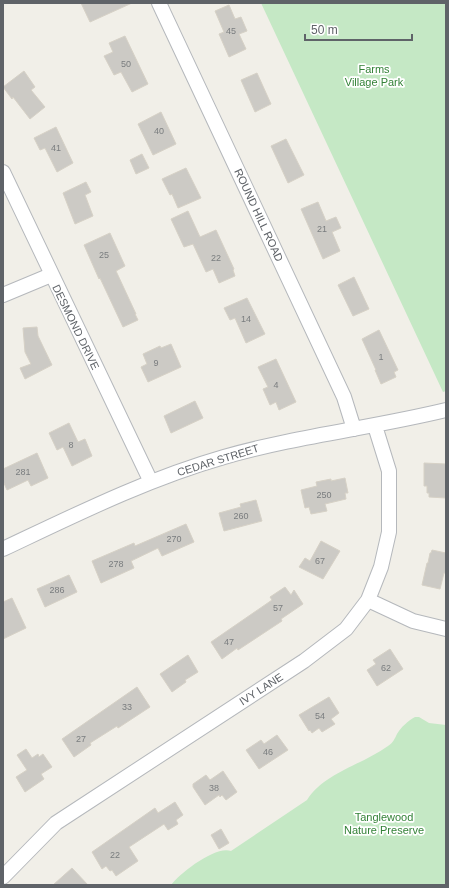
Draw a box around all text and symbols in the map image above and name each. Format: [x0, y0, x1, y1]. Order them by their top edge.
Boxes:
scale bar [305, 16, 412, 42]
text: 50 m [311, 23, 338, 37]
house number: 45 [226, 26, 236, 36]
house number: 50 [121, 59, 131, 69]
park label: Farms Village Park [345, 63, 404, 88]
house number: 40 [154, 126, 164, 136]
house number: 41 [51, 143, 61, 153]
street label: ROUND HILL ROAD [232, 167, 286, 263]
house number: 21 [317, 224, 327, 234]
house number: 25 [99, 250, 109, 260]
house number: 22 [211, 253, 221, 263]
street label: DESMOND DRIVE [50, 283, 102, 371]
house number: 14 [241, 314, 251, 324]
house number: 1 [378, 352, 384, 362]
house number: 9 [153, 358, 159, 368]
house number: 4 [273, 380, 279, 390]
house number: 8 [68, 440, 74, 450]
street label: CEDAR STREET [176, 442, 261, 478]
house number: 281 [15, 467, 31, 477]
house number: 250 [316, 490, 332, 500]
house number: 260 [233, 511, 249, 521]
house number: 270 [166, 534, 182, 544]
house number: 67 [315, 556, 325, 566]
house number: 278 [108, 559, 124, 569]
house number: 286 [49, 585, 65, 595]
house number: 57 [273, 603, 283, 613]
house number: 47 [224, 637, 234, 647]
house number: 62 [381, 663, 391, 673]
street label: IVY LANE [237, 671, 285, 707]
house number: 33 [122, 702, 132, 712]
house number: 54 [315, 711, 325, 721]
house number: 27 [76, 734, 86, 744]
house number: 46 [263, 747, 273, 757]
house number: 38 [209, 783, 219, 793]
park label: Tanglewood Nature Preserve [344, 811, 424, 836]
house number: 22 [110, 850, 120, 860]

